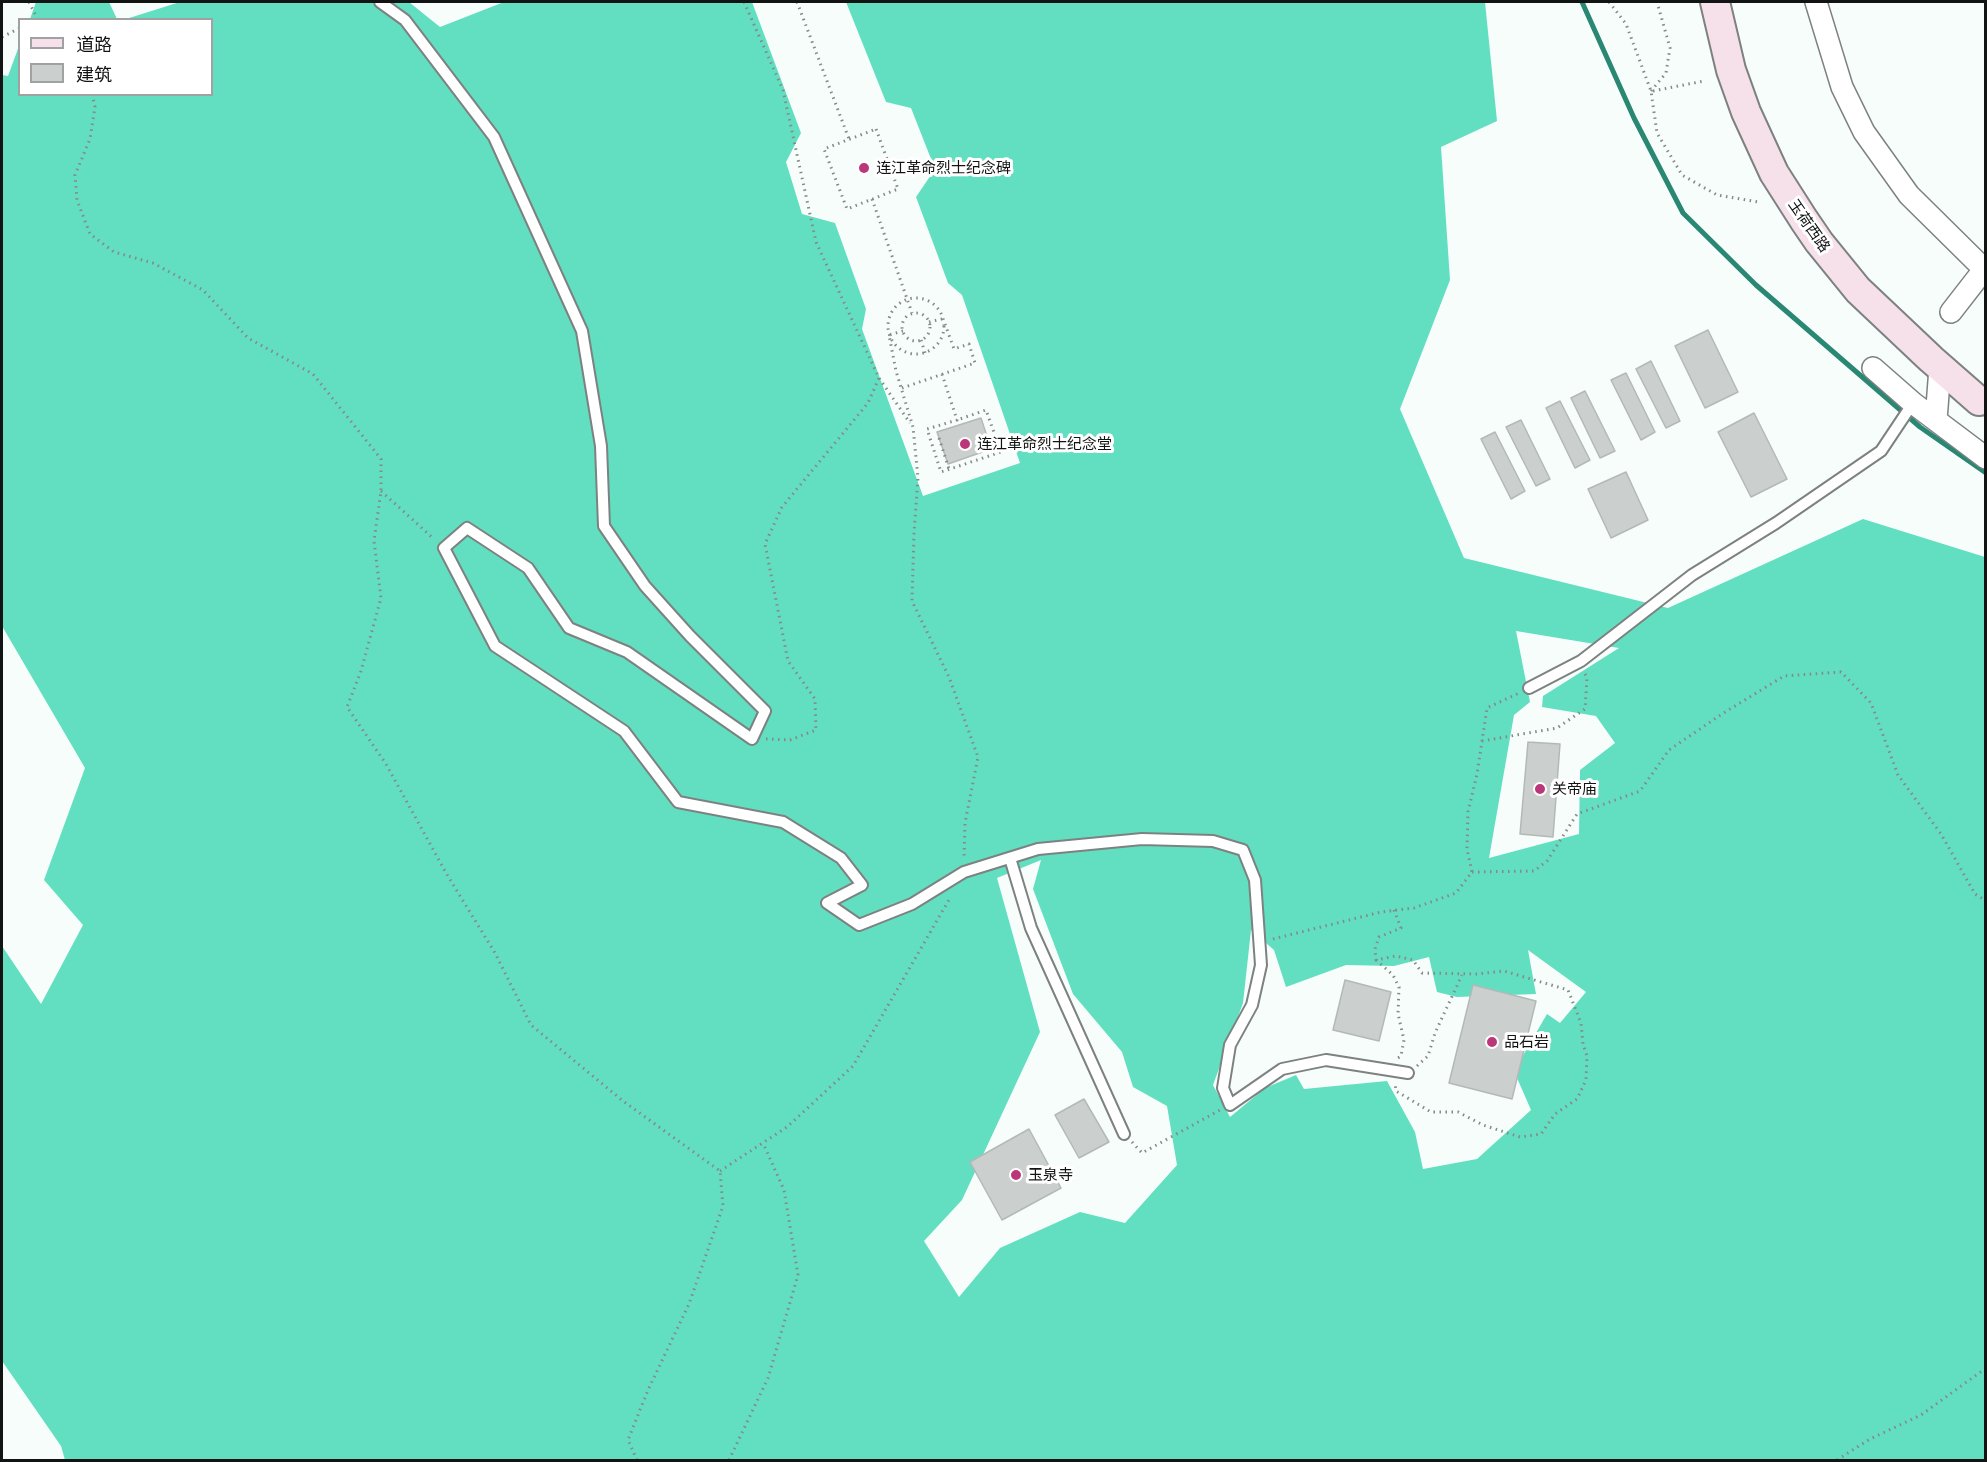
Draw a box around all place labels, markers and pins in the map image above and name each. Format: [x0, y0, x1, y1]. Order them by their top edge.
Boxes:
place label: 连江革命烈士纪念碑 [876, 159, 1011, 177]
marker: 连江革命烈士纪念碑 [857, 161, 871, 175]
place label: 连江革命烈士纪念堂 [977, 435, 1112, 453]
marker: 连江革命烈士纪念堂 [958, 437, 972, 451]
place label: 关帝庙 [1552, 780, 1597, 798]
marker: 关帝庙 [1533, 782, 1547, 796]
place label: 品石岩 [1504, 1033, 1549, 1051]
marker: 品石岩 [1485, 1035, 1499, 1049]
place label: 玉泉寺 [1028, 1166, 1073, 1184]
marker: 玉泉寺 [1009, 1168, 1023, 1182]

